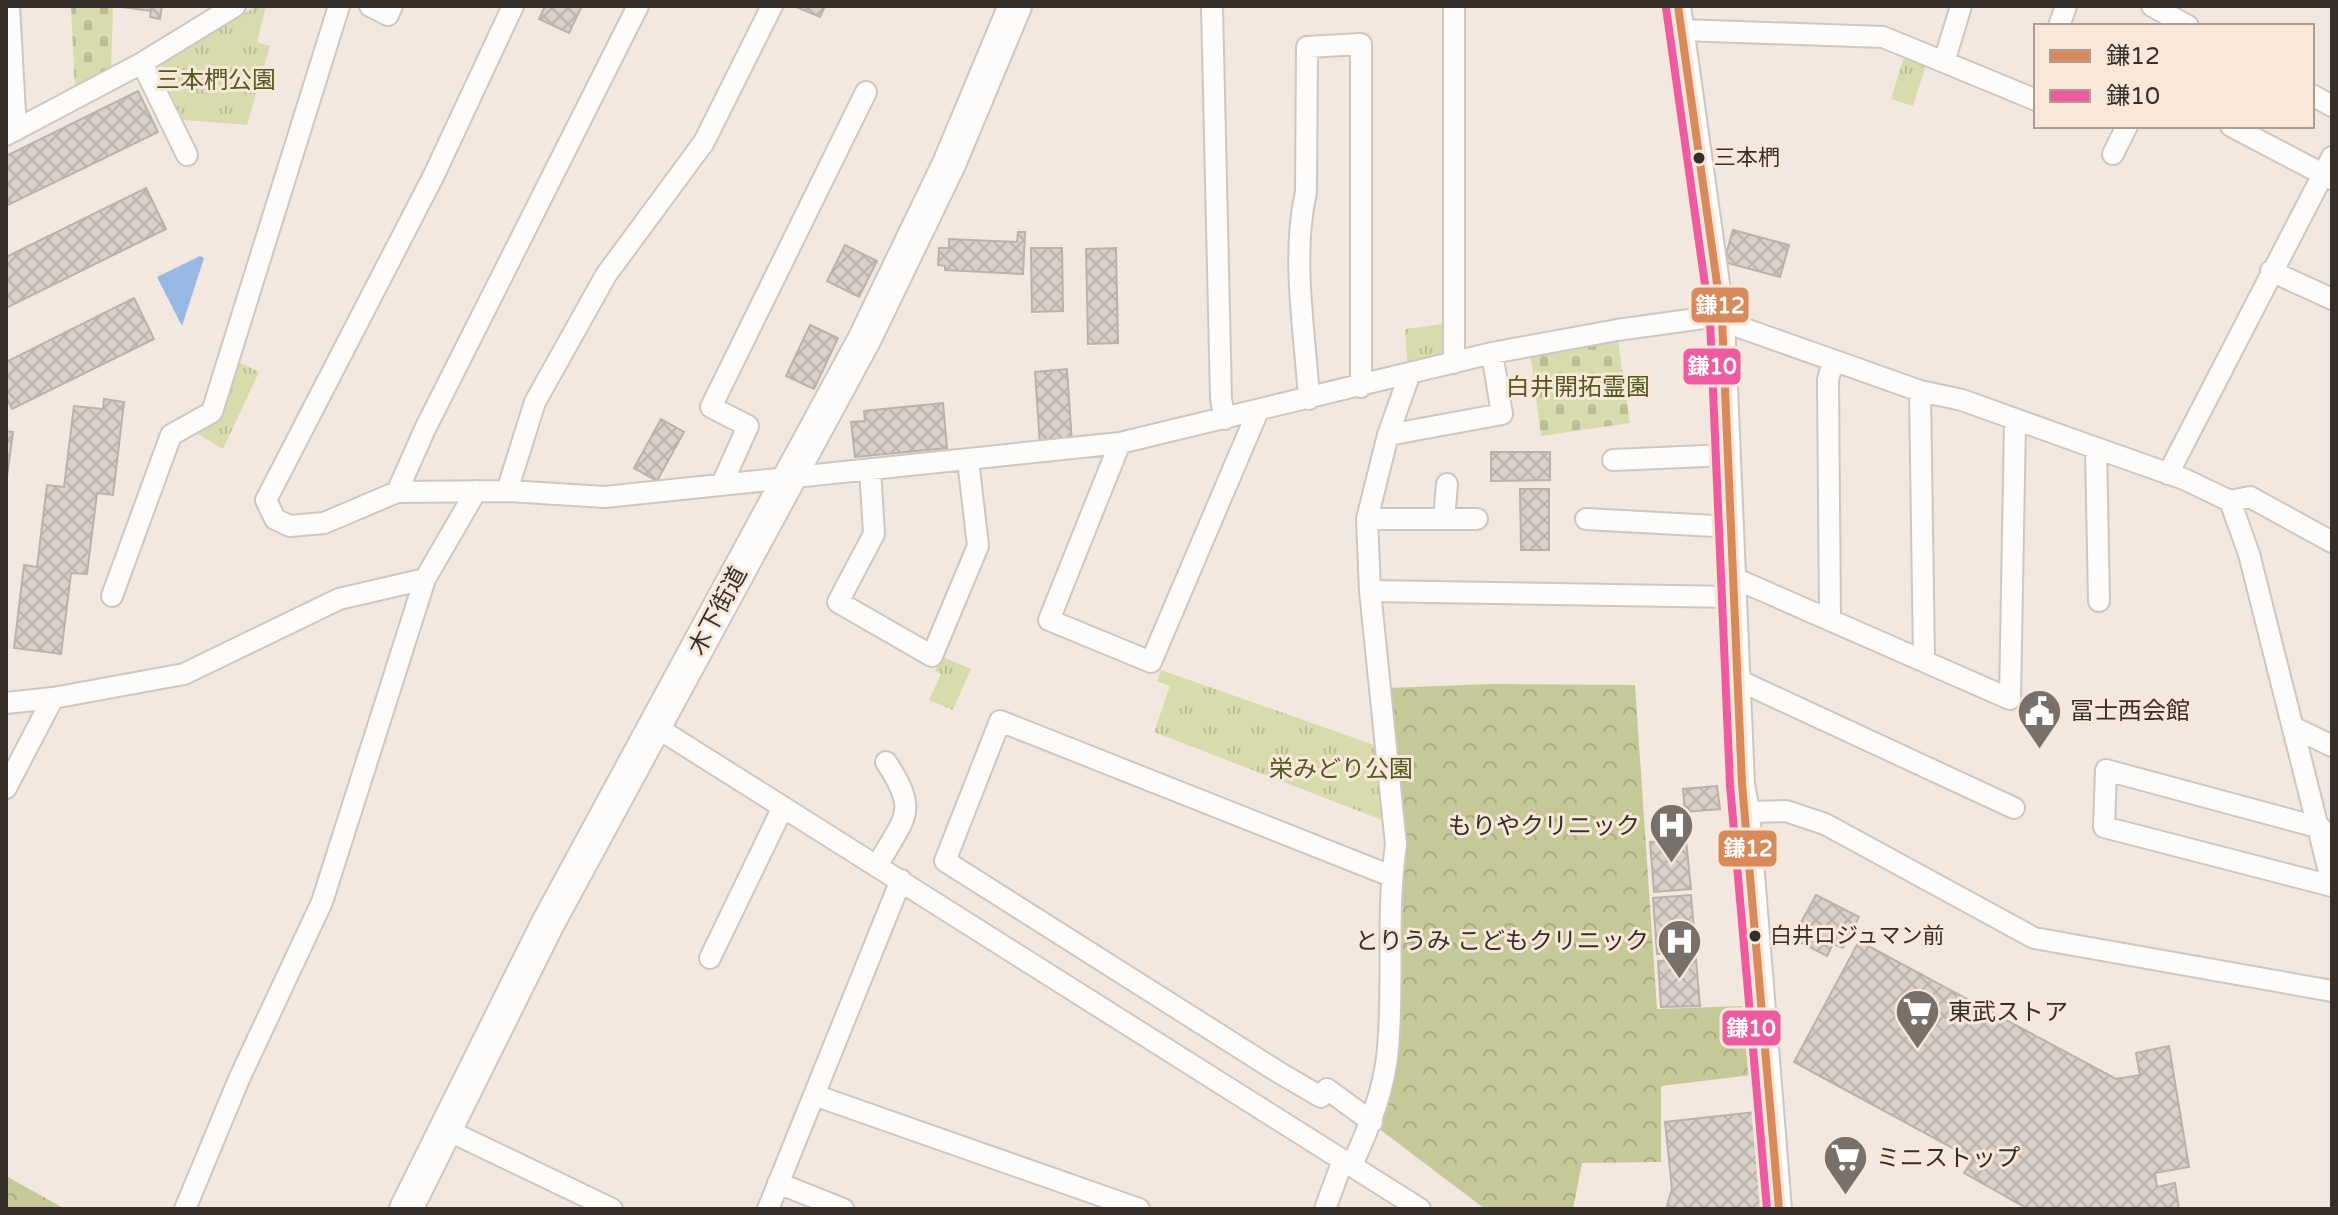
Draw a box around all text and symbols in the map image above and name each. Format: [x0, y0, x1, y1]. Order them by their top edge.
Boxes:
legend [2034, 24, 2314, 128]
text: 鎌12 [2106, 42, 2160, 71]
park label: 三本椚公園 [156, 66, 276, 95]
text: 鎌10 [2106, 82, 2160, 111]
place label: 三本椚 [1714, 145, 1780, 171]
marker: 三本椚 [1691, 150, 1707, 166]
line badge: 鎌12 [1690, 286, 1750, 324]
text: 鎌12 [1695, 293, 1745, 319]
line badge: 鎌10 [1682, 347, 1742, 386]
text: 鎌10 [1687, 354, 1737, 380]
park label: 白井開拓霊園 [1506, 373, 1650, 402]
street label: 木下街道 [683, 562, 753, 660]
public building icon: 冨士西会館 [2015, 687, 2063, 750]
place label: 冨士西会館 [2070, 697, 2190, 726]
park label: 栄みどり公園 [1269, 755, 1413, 784]
hospital icon: もりやクリニック [1647, 802, 1695, 865]
place label: もりやクリニック [1448, 812, 1640, 841]
line badge: 鎌12 [1717, 829, 1778, 868]
text: 鎌12 [1723, 836, 1773, 862]
hospital icon: とりうみ こどもクリニック [1656, 917, 1704, 980]
place label: 白井ロジュマン前 [1770, 923, 1944, 949]
place label: とりうみ こどもクリニック [1355, 927, 1649, 956]
marker: 白井ロジュマン前 [1747, 928, 1763, 944]
supermarket icon: 東武ストア [1893, 988, 1941, 1051]
place label: 東武ストア [1948, 998, 2068, 1027]
line badge: 鎌10 [1721, 1009, 1782, 1047]
text: 鎌10 [1726, 1016, 1776, 1042]
supermarket icon: ミニストップ [1821, 1134, 1869, 1197]
place label: ミニストップ [1876, 1144, 2020, 1173]

